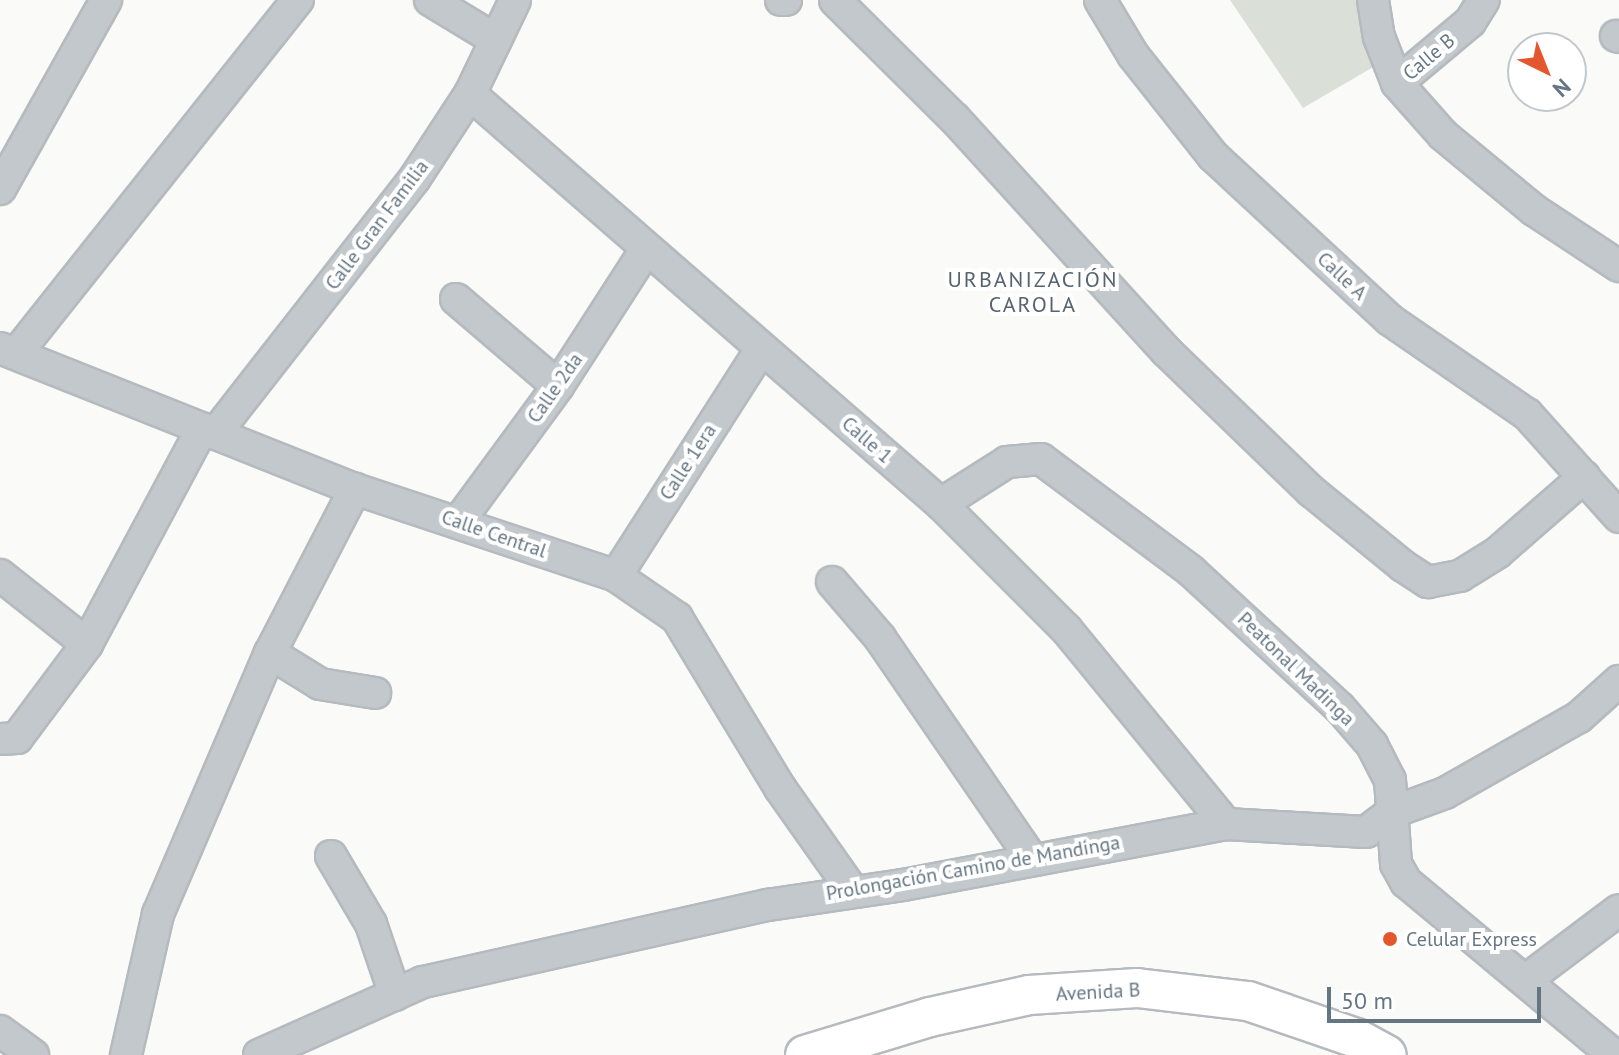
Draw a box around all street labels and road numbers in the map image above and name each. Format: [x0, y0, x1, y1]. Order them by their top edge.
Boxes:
street label: Calle B [1398, 29, 1460, 85]
street label: Calle Gran Familia [320, 155, 434, 295]
street label: Calle A [1312, 247, 1372, 305]
street label: Calle 2da [522, 348, 588, 428]
street label: Calle 1 [837, 412, 897, 468]
street label: Calle 1era [655, 419, 721, 505]
street label: Calle Central [438, 505, 550, 563]
street label: Peatonal Madinga [1233, 607, 1359, 731]
street label: Prolongación Camino de Mandinga [824, 830, 1122, 906]
street label: Avenida B [1055, 978, 1141, 1006]

